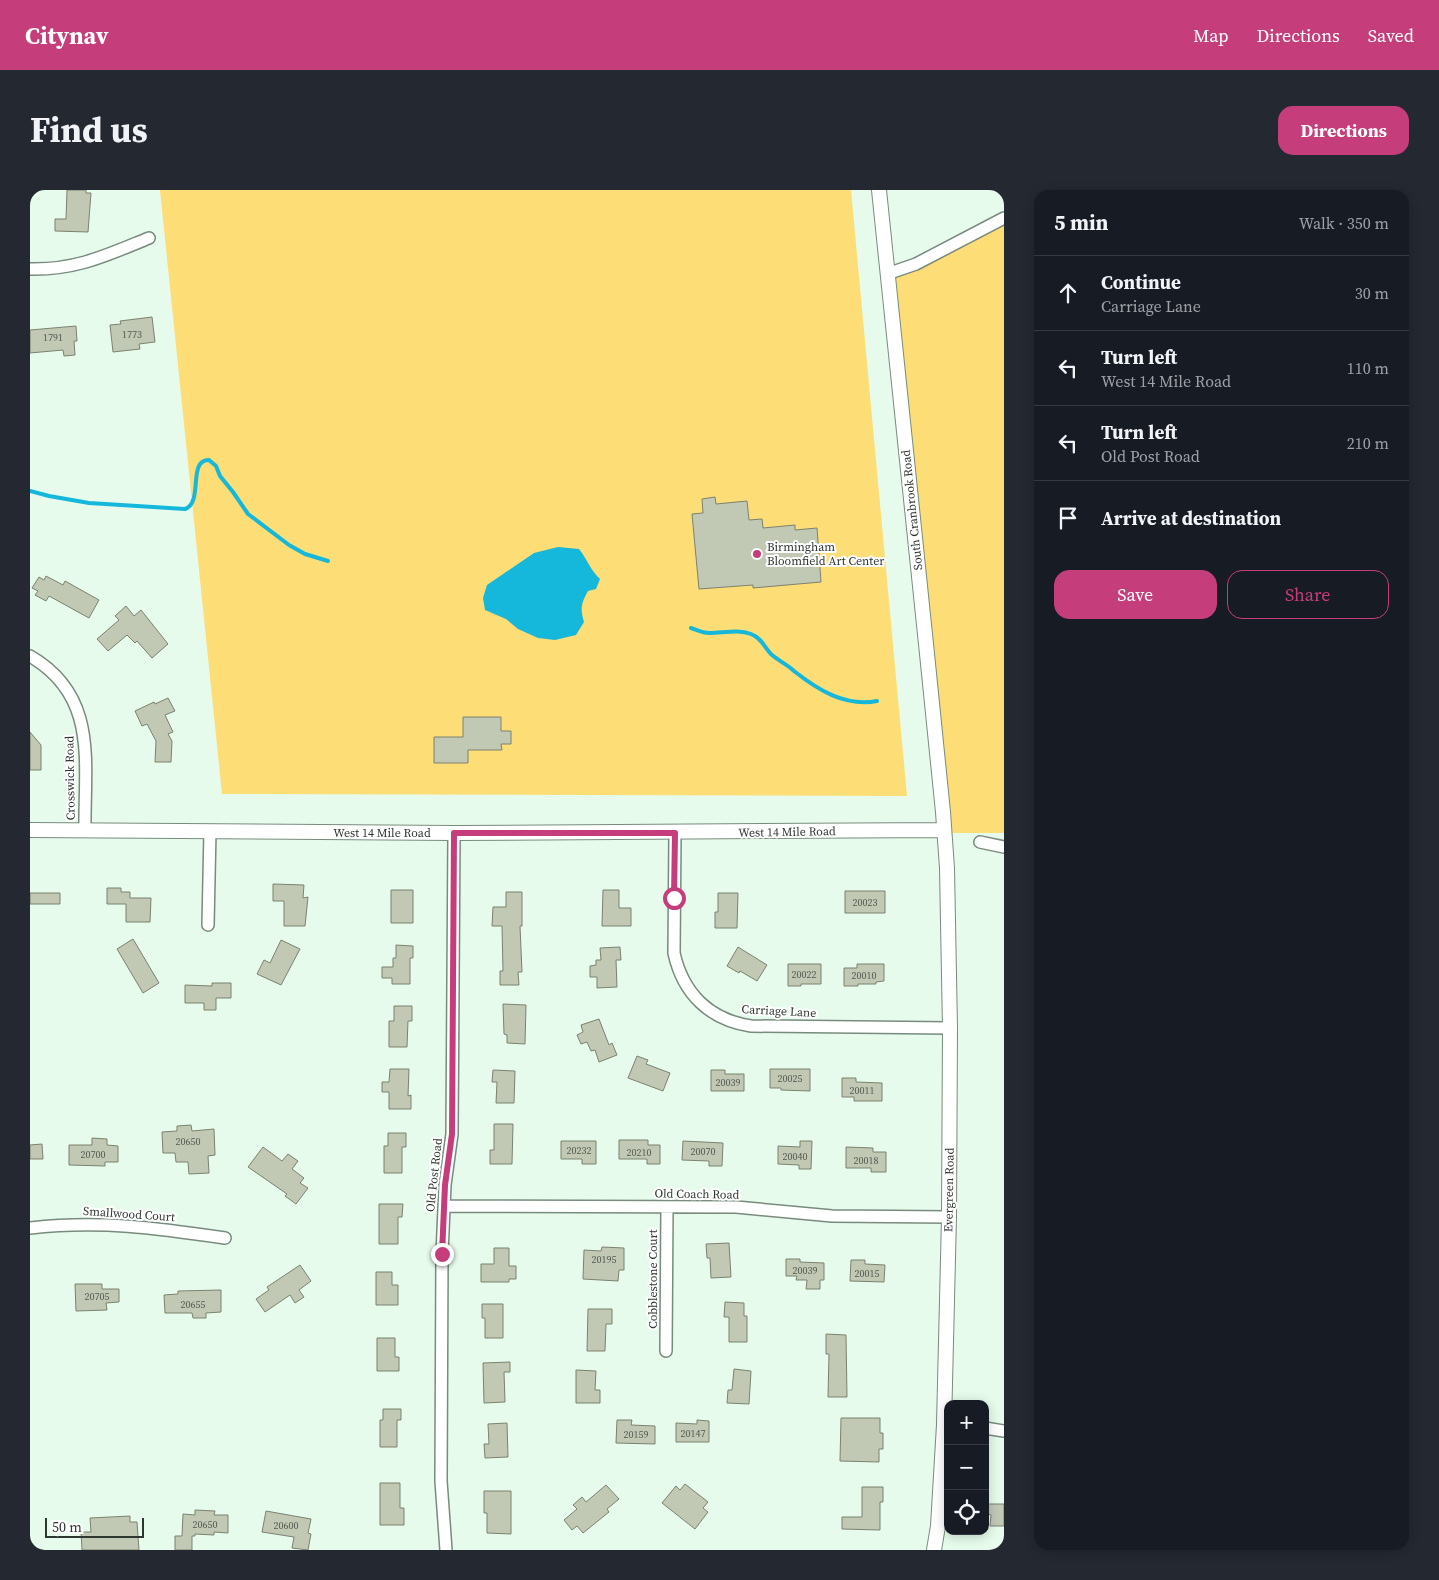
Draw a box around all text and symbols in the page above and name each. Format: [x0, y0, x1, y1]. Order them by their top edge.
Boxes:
text: Citynav [25, 19, 109, 52]
text: Map [1193, 23, 1229, 48]
text: Directions [1257, 23, 1340, 48]
text: Saved [1368, 23, 1414, 48]
text: Find us [30, 106, 148, 154]
button: Directions [1278, 106, 1409, 155]
text: 5 min [1054, 208, 1109, 237]
text: Walk · 350 m [1299, 212, 1389, 234]
text: Continue [1101, 269, 1181, 295]
icon: ahead [1054, 279, 1082, 307]
text: 30 m [1355, 282, 1389, 304]
text: Carriage Lane [1101, 295, 1201, 317]
house number: 1773 [122, 328, 142, 341]
house number: 1791 [43, 331, 63, 344]
text: Turn left [1101, 344, 1177, 370]
icon: left [1054, 354, 1082, 382]
text: 110 m [1347, 357, 1389, 379]
text: West 14 Mile Road [1101, 370, 1231, 392]
text: Turn left [1101, 419, 1177, 445]
icon: left [1054, 429, 1082, 457]
text: 210 m [1347, 432, 1389, 454]
text: Old Post Road [1101, 445, 1200, 467]
street label: South Cranbrook Road [898, 449, 926, 571]
icon: arrive [1054, 504, 1082, 532]
text: Arrive at destination [1101, 505, 1281, 531]
place label: Birmingham Bloomfield Art Center [767, 539, 884, 569]
marker: Birmingham Bloomfield Art Center [751, 548, 763, 560]
button: Save [1054, 570, 1217, 619]
button: Share [1227, 570, 1389, 619]
street label: Crosswick Road [61, 735, 79, 820]
street label: West 14 Mile Road [738, 823, 836, 841]
street label: West 14 Mile Road [333, 825, 431, 841]
route start [663, 887, 686, 910]
house number: 20023 [853, 896, 878, 909]
house number: 20022 [792, 968, 817, 981]
house number: 20010 [852, 969, 877, 982]
street label: Carriage Lane [741, 1001, 817, 1021]
house number: 20025 [778, 1072, 803, 1085]
house number: 20039 [716, 1076, 741, 1089]
house number: 20011 [850, 1084, 875, 1097]
house number: 20650 [176, 1135, 201, 1148]
street label: Old Post Road [422, 1137, 446, 1213]
house number: 20232 [567, 1144, 592, 1157]
house number: 20070 [691, 1145, 716, 1158]
house number: 20210 [627, 1146, 652, 1159]
street label: Evergreen Road [940, 1147, 958, 1232]
house number: 20700 [81, 1148, 106, 1161]
house number: 20040 [783, 1150, 808, 1163]
house number: 20018 [854, 1154, 879, 1167]
street label: Old Coach Road [654, 1185, 740, 1203]
street label: Smallwood Court [83, 1203, 176, 1225]
street label: Cobblestone Court [645, 1229, 661, 1329]
route end [431, 1243, 454, 1266]
house number: 20195 [592, 1253, 617, 1266]
house number: 20039 [793, 1264, 818, 1277]
house number: 20015 [855, 1267, 880, 1280]
house number: 20705 [85, 1290, 110, 1303]
house number: 20655 [181, 1298, 206, 1311]
map controls [944, 1400, 989, 1535]
button: + [944, 1400, 989, 1445]
house number: 20147 [681, 1427, 706, 1440]
house number: 20159 [624, 1428, 649, 1441]
button: − [944, 1445, 989, 1490]
button: locate [944, 1490, 989, 1535]
scale bar [45, 1515, 144, 1538]
text: 50 m [52, 1517, 82, 1537]
house number: 20650 [193, 1518, 218, 1531]
house number: 20600 [274, 1519, 299, 1532]

